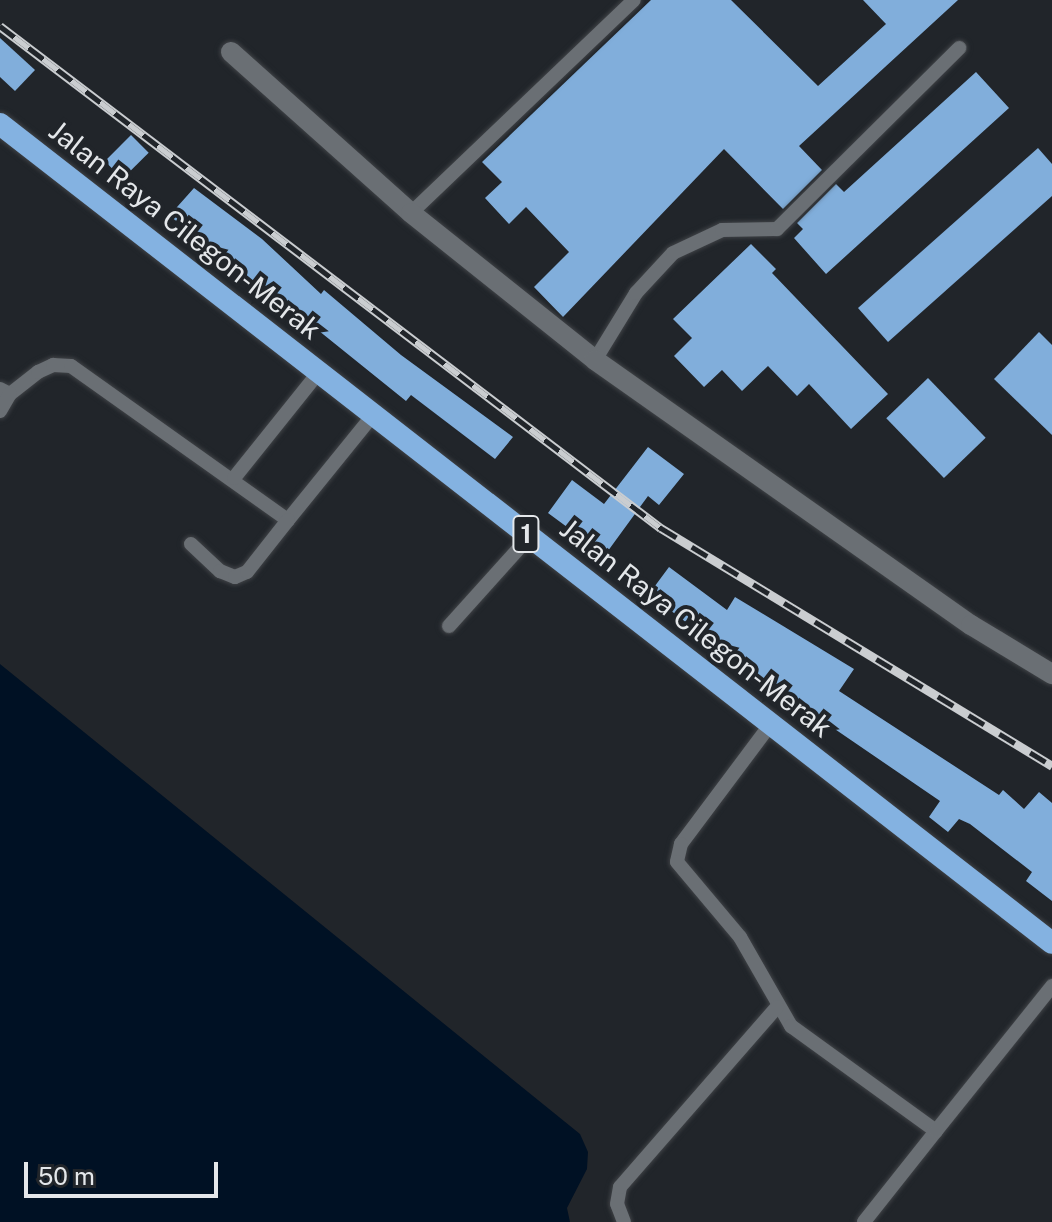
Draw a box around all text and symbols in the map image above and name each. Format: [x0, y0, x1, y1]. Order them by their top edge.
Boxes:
street label: Jalan Raya Cilegon-Merak [43, 114, 327, 346]
road number: 1 [512, 512, 540, 556]
street label: Jalan Raya Cilegon-Merak [554, 512, 838, 744]
scale bar [28, 1146, 222, 1196]
text: 50 m [38, 1162, 95, 1190]

